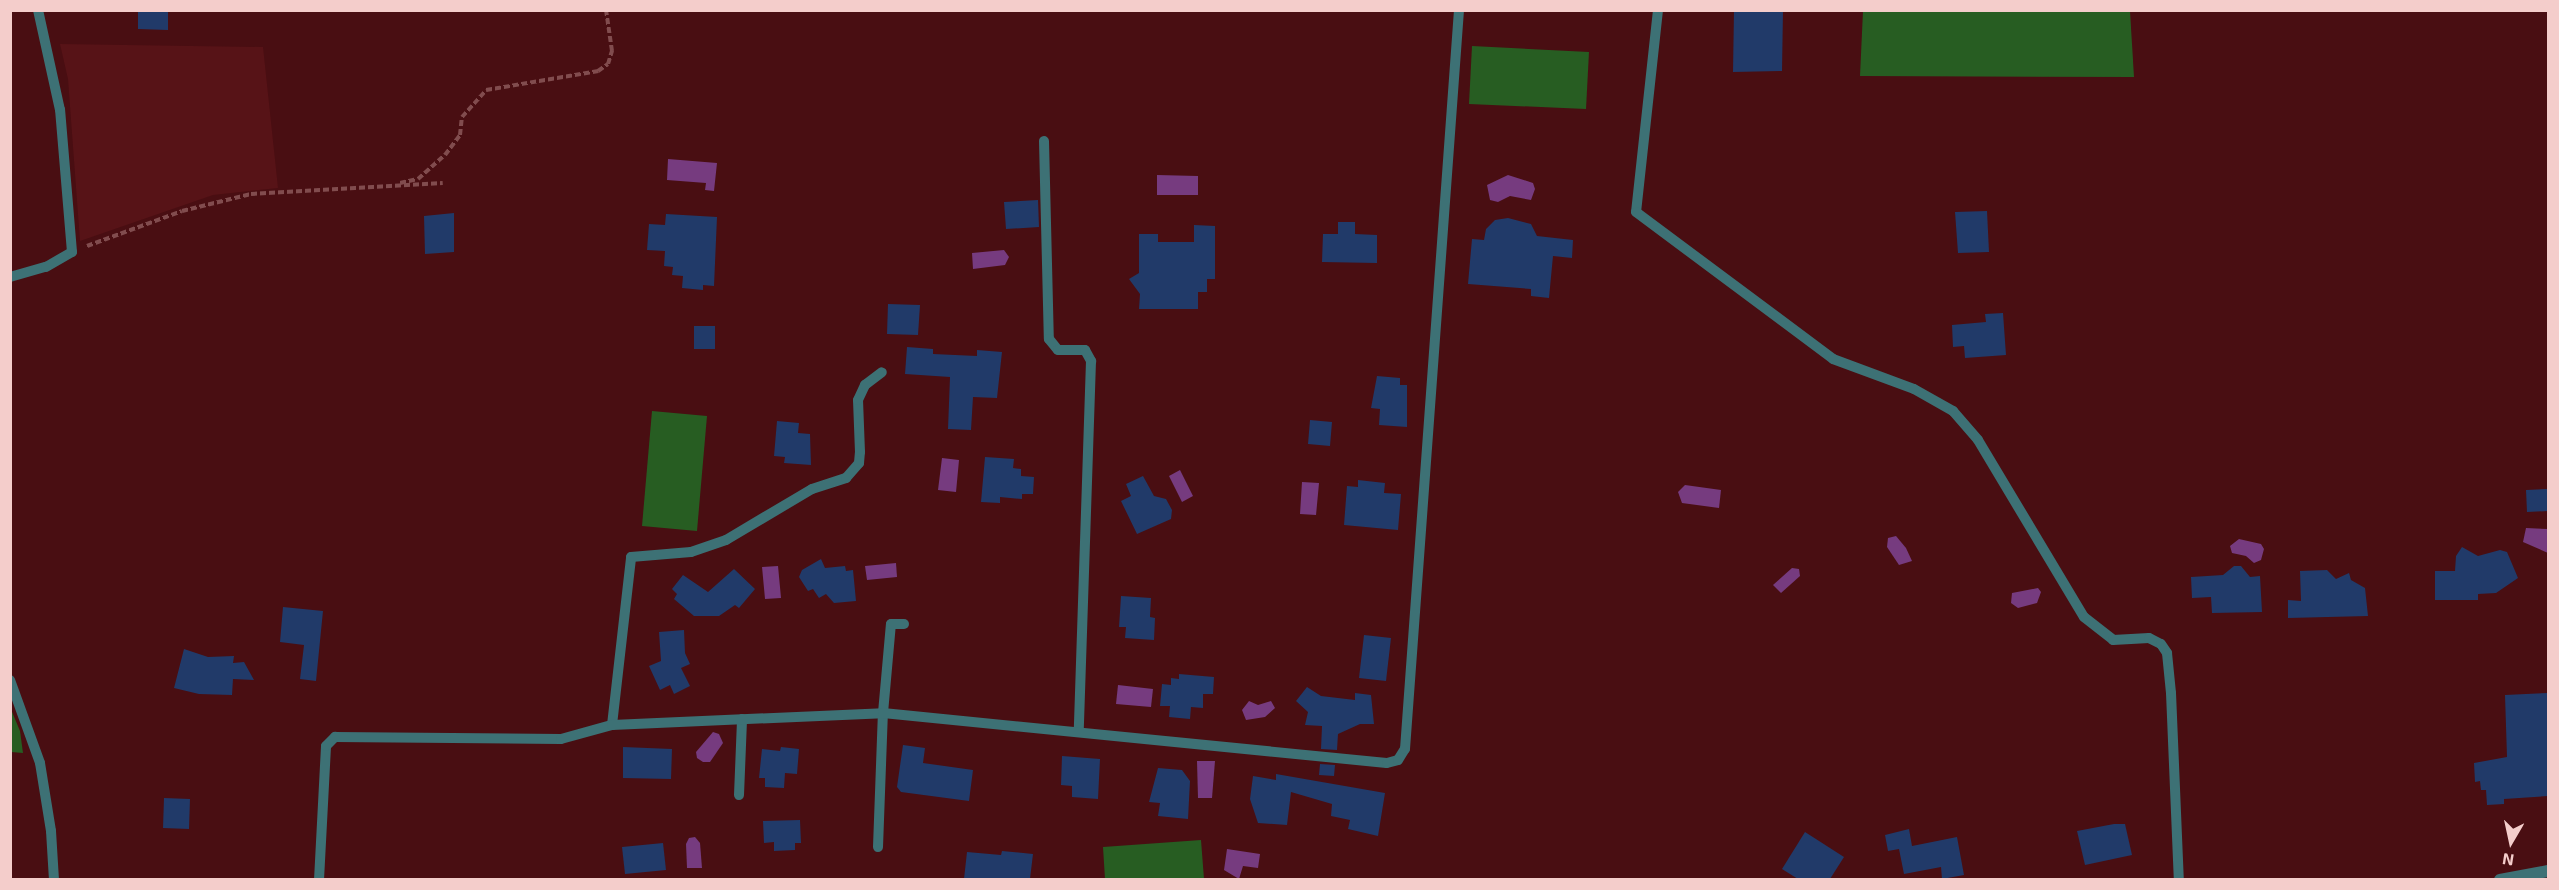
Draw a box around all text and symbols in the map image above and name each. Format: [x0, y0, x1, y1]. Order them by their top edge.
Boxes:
north arrow [2481, 812, 2541, 872]
text: N [2501, 850, 2515, 871]

